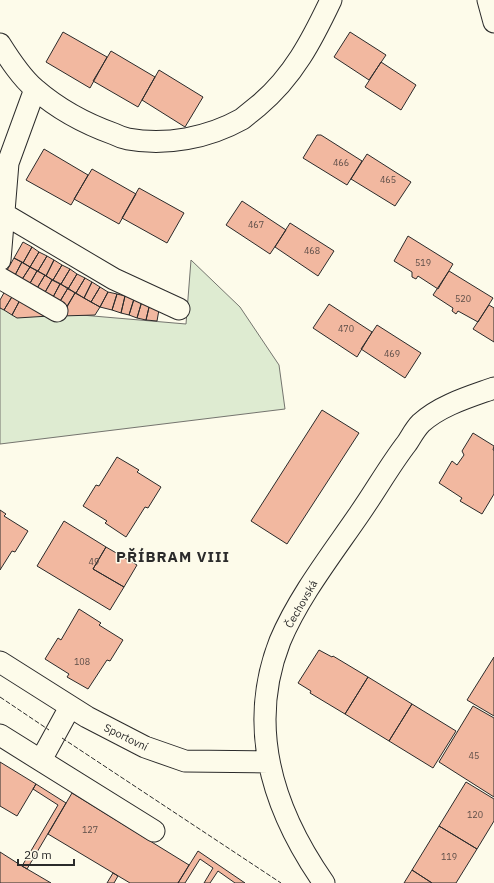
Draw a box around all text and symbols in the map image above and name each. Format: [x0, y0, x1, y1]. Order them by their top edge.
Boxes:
house number: 466 [333, 157, 349, 168]
house number: 465 [380, 174, 396, 185]
house number: 467 [248, 219, 264, 230]
house number: 468 [304, 245, 320, 256]
house number: 519 [415, 257, 431, 268]
house number: 520 [455, 293, 471, 304]
house number: 470 [338, 323, 354, 334]
house number: 469 [384, 348, 400, 359]
district label: PŘÍBRAM VIII [116, 547, 230, 566]
house number: 49 [89, 556, 99, 567]
street label: Čechovská [282, 577, 320, 630]
house number: 108 [74, 656, 90, 667]
street label: Sportovní [102, 720, 151, 754]
house number: 45 [469, 750, 479, 761]
house number: 120 [467, 809, 483, 820]
house number: 127 [82, 824, 98, 835]
scale bar [18, 841, 74, 867]
text: 20 m [24, 847, 52, 862]
house number: 119 [441, 851, 457, 862]

